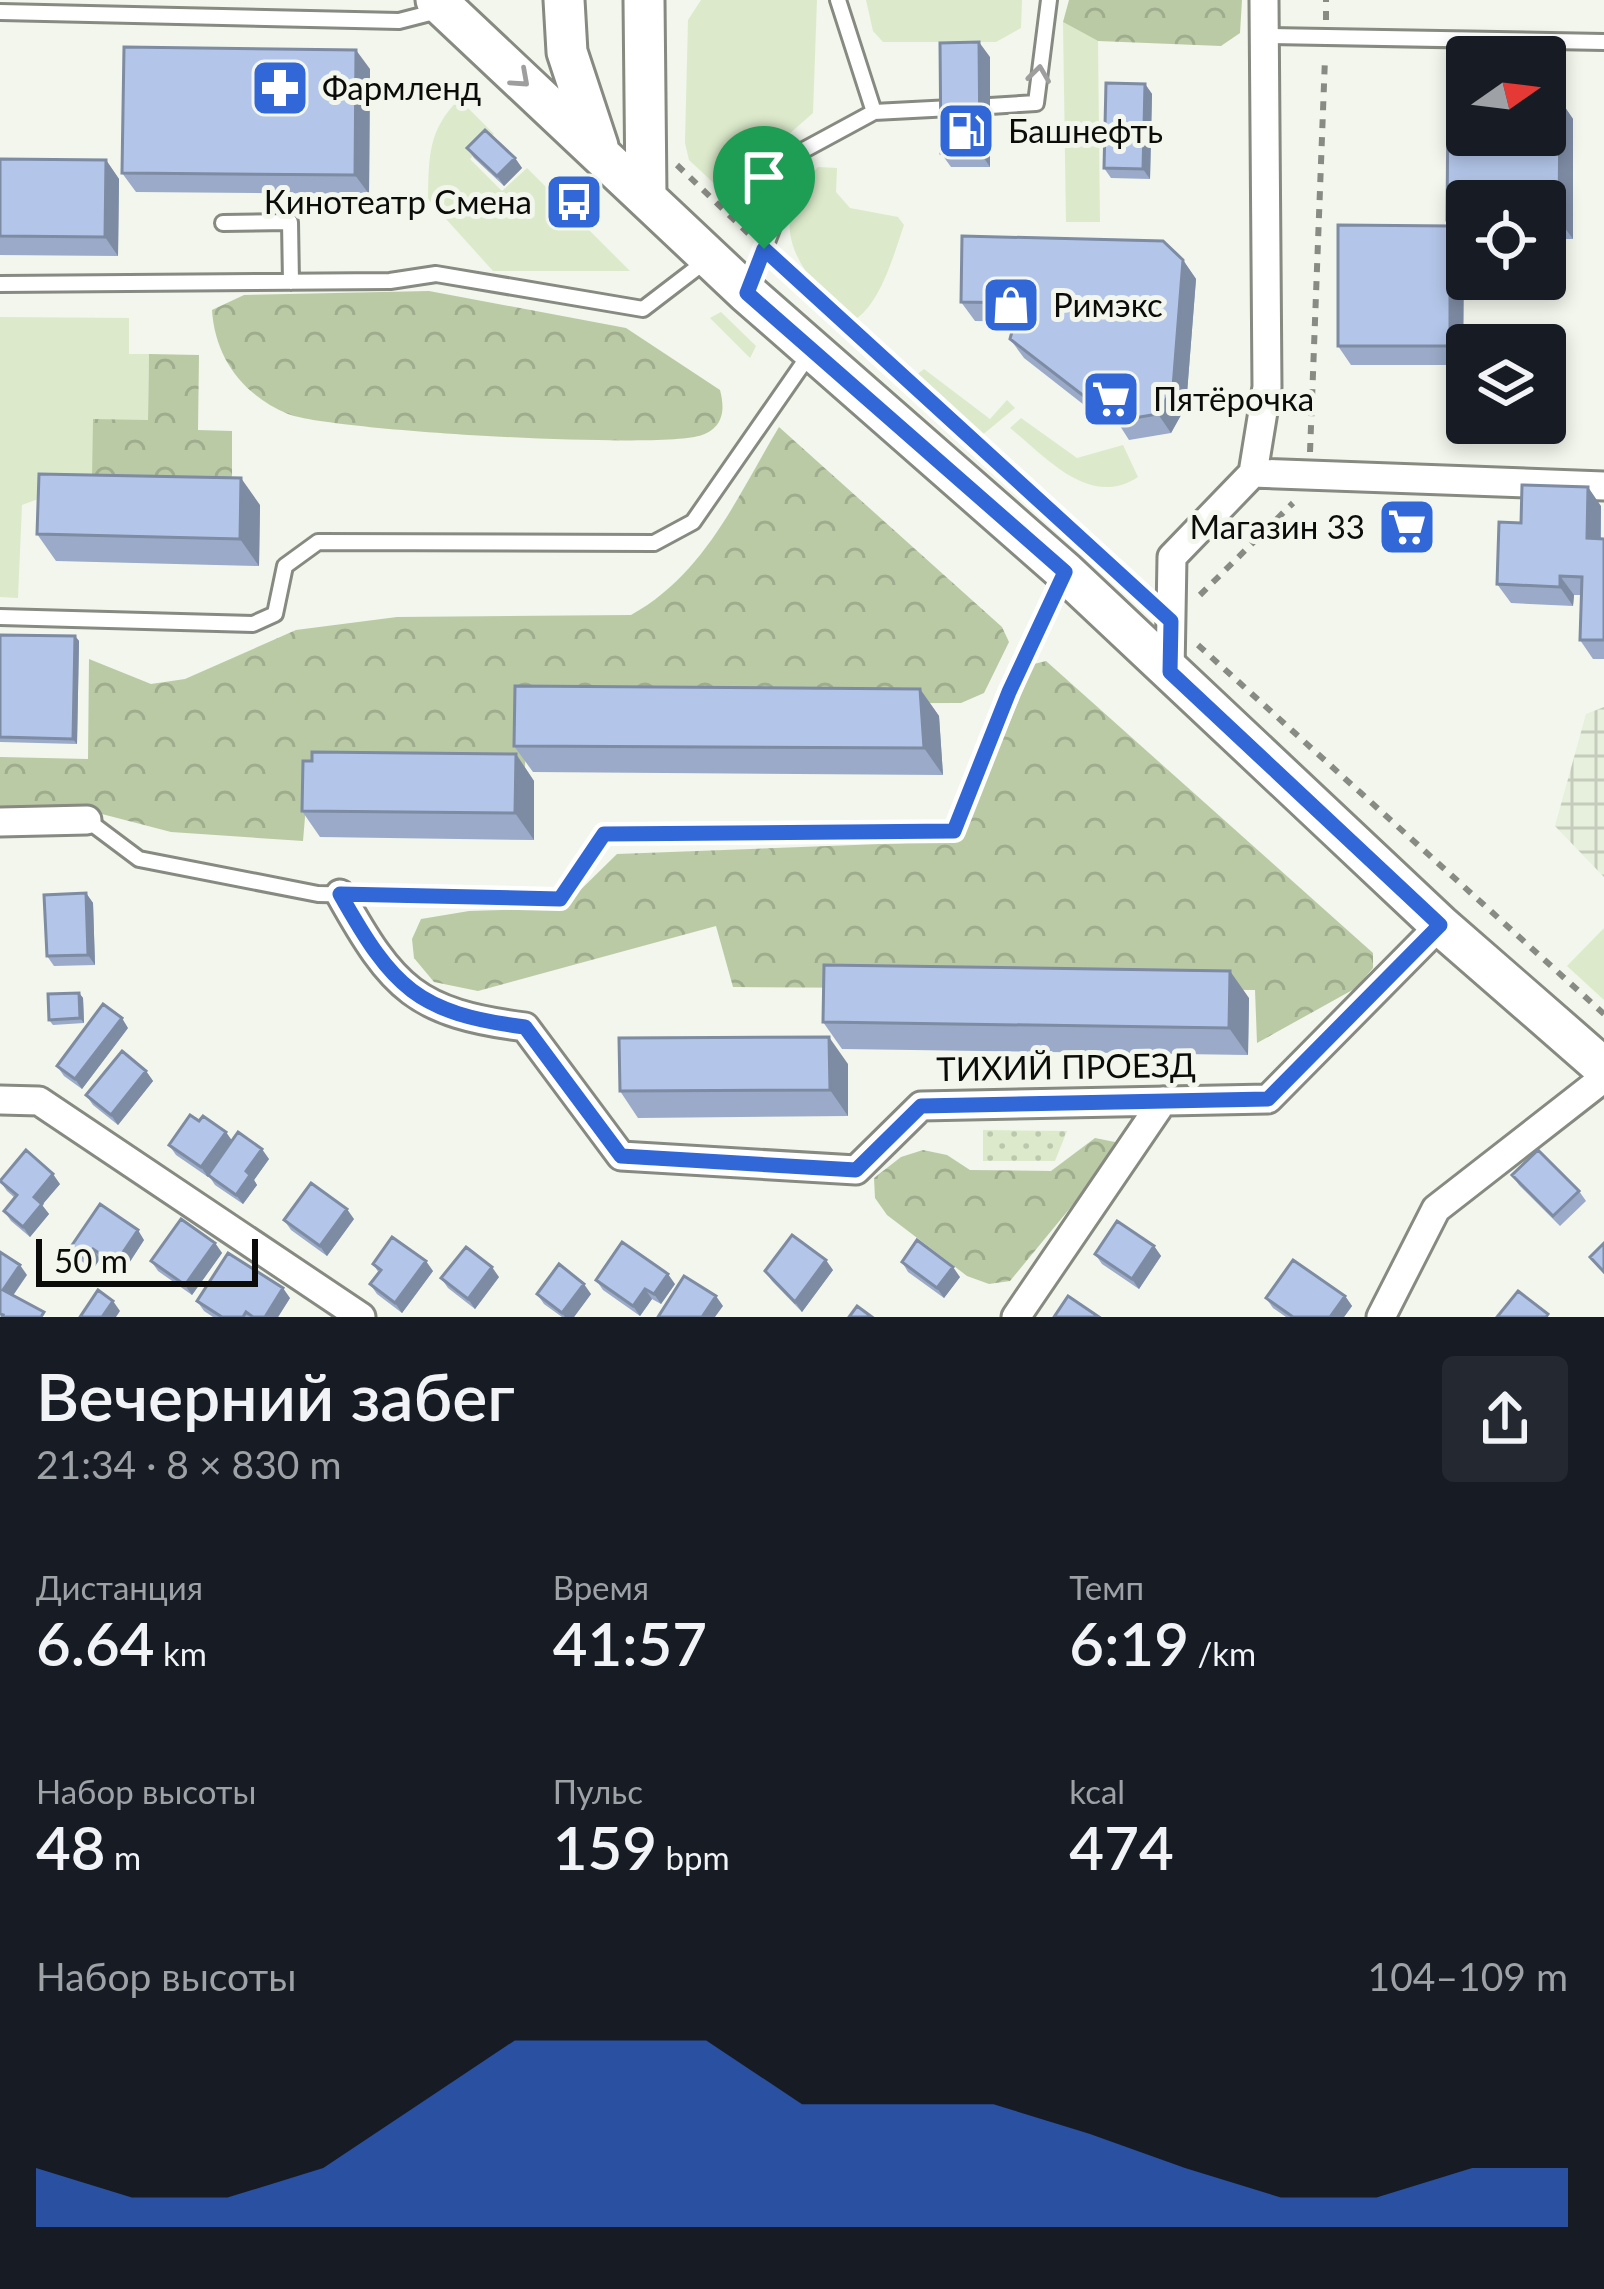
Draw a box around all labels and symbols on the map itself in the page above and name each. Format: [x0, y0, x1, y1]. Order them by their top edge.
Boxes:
north arrow [1446, 36, 1566, 156]
pharmacy icon: Фармленд [249, 57, 311, 119]
one-way arrow [508, 65, 529, 87]
one-way arrow [1026, 65, 1052, 84]
place label: Фармленд [322, 67, 481, 107]
fuel station icon: Башнефть [935, 100, 997, 162]
place label: Башнефть [1008, 110, 1163, 150]
pin [713, 126, 815, 249]
bus stop icon: Кинотеатр Смена [543, 171, 605, 233]
place label: Кинотеатр Смена [264, 181, 532, 221]
shop icon: Римэкс [980, 274, 1042, 336]
place label: Римэкс [1053, 284, 1163, 324]
supermarket icon: Пятёрочка [1080, 368, 1142, 430]
place label: Пятёрочка [1153, 378, 1314, 418]
supermarket icon: Магазин 33 [1376, 496, 1438, 558]
place label: Магазин 33 [1189, 506, 1365, 546]
street label: ТИХИЙ ПРОЕЗД [936, 1044, 1196, 1088]
scale bar [36, 1233, 258, 1286]

